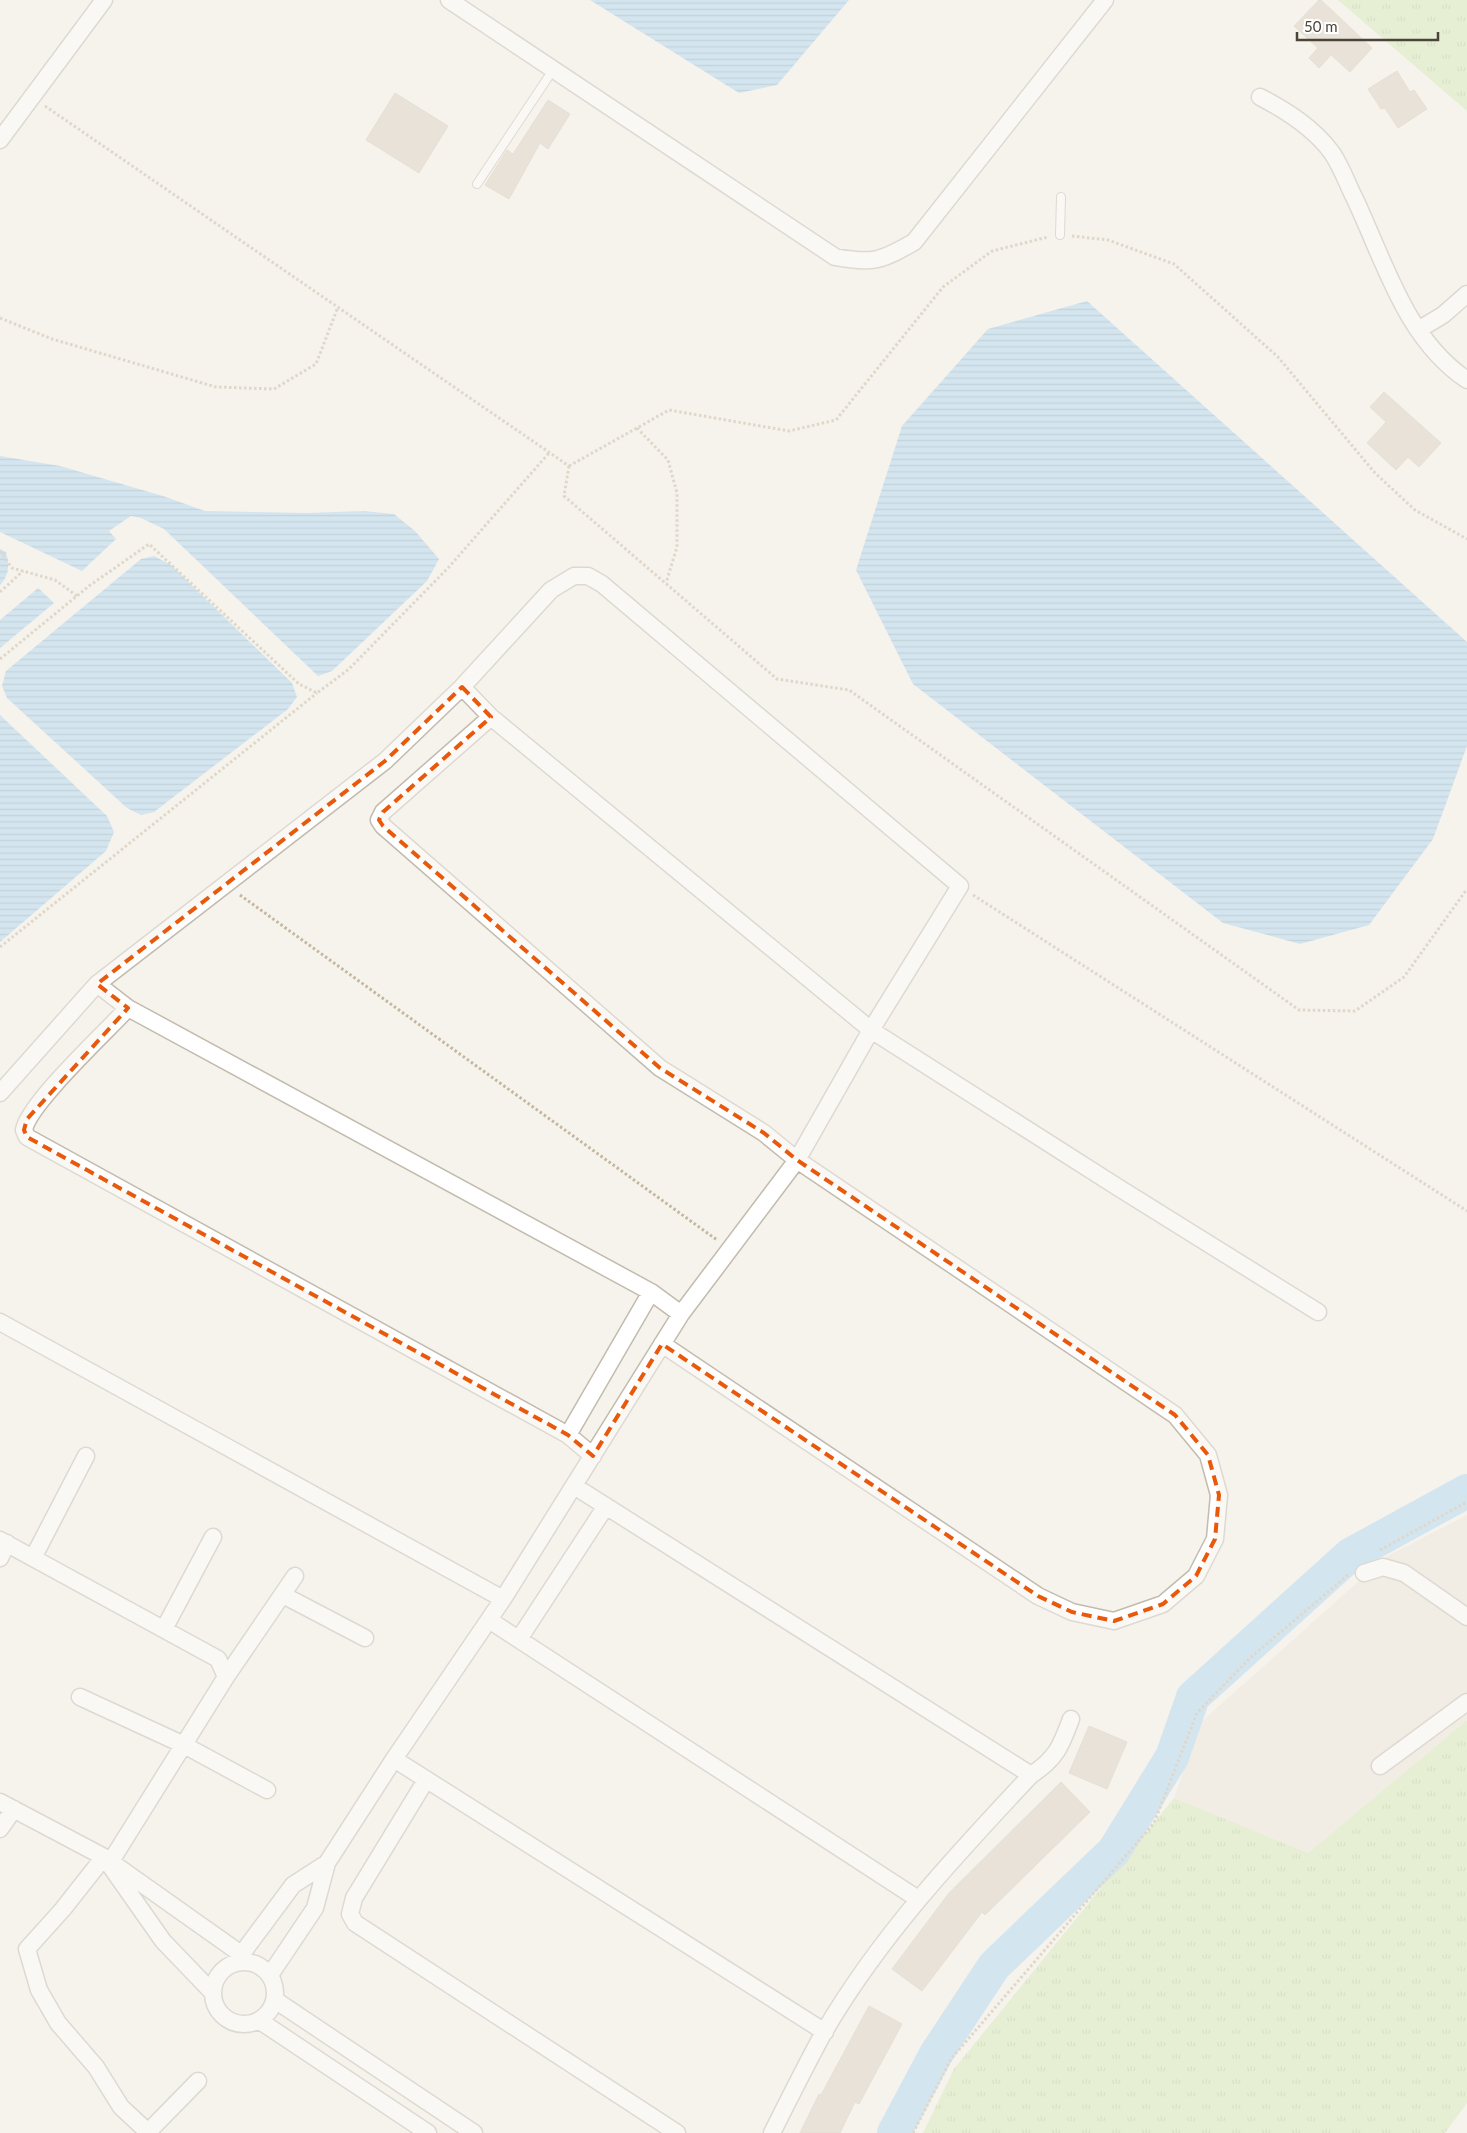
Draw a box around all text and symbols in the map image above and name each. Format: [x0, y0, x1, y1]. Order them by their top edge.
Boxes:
scale bar [1297, 10, 1438, 42]
text: 50 m [1304, 17, 1338, 35]

